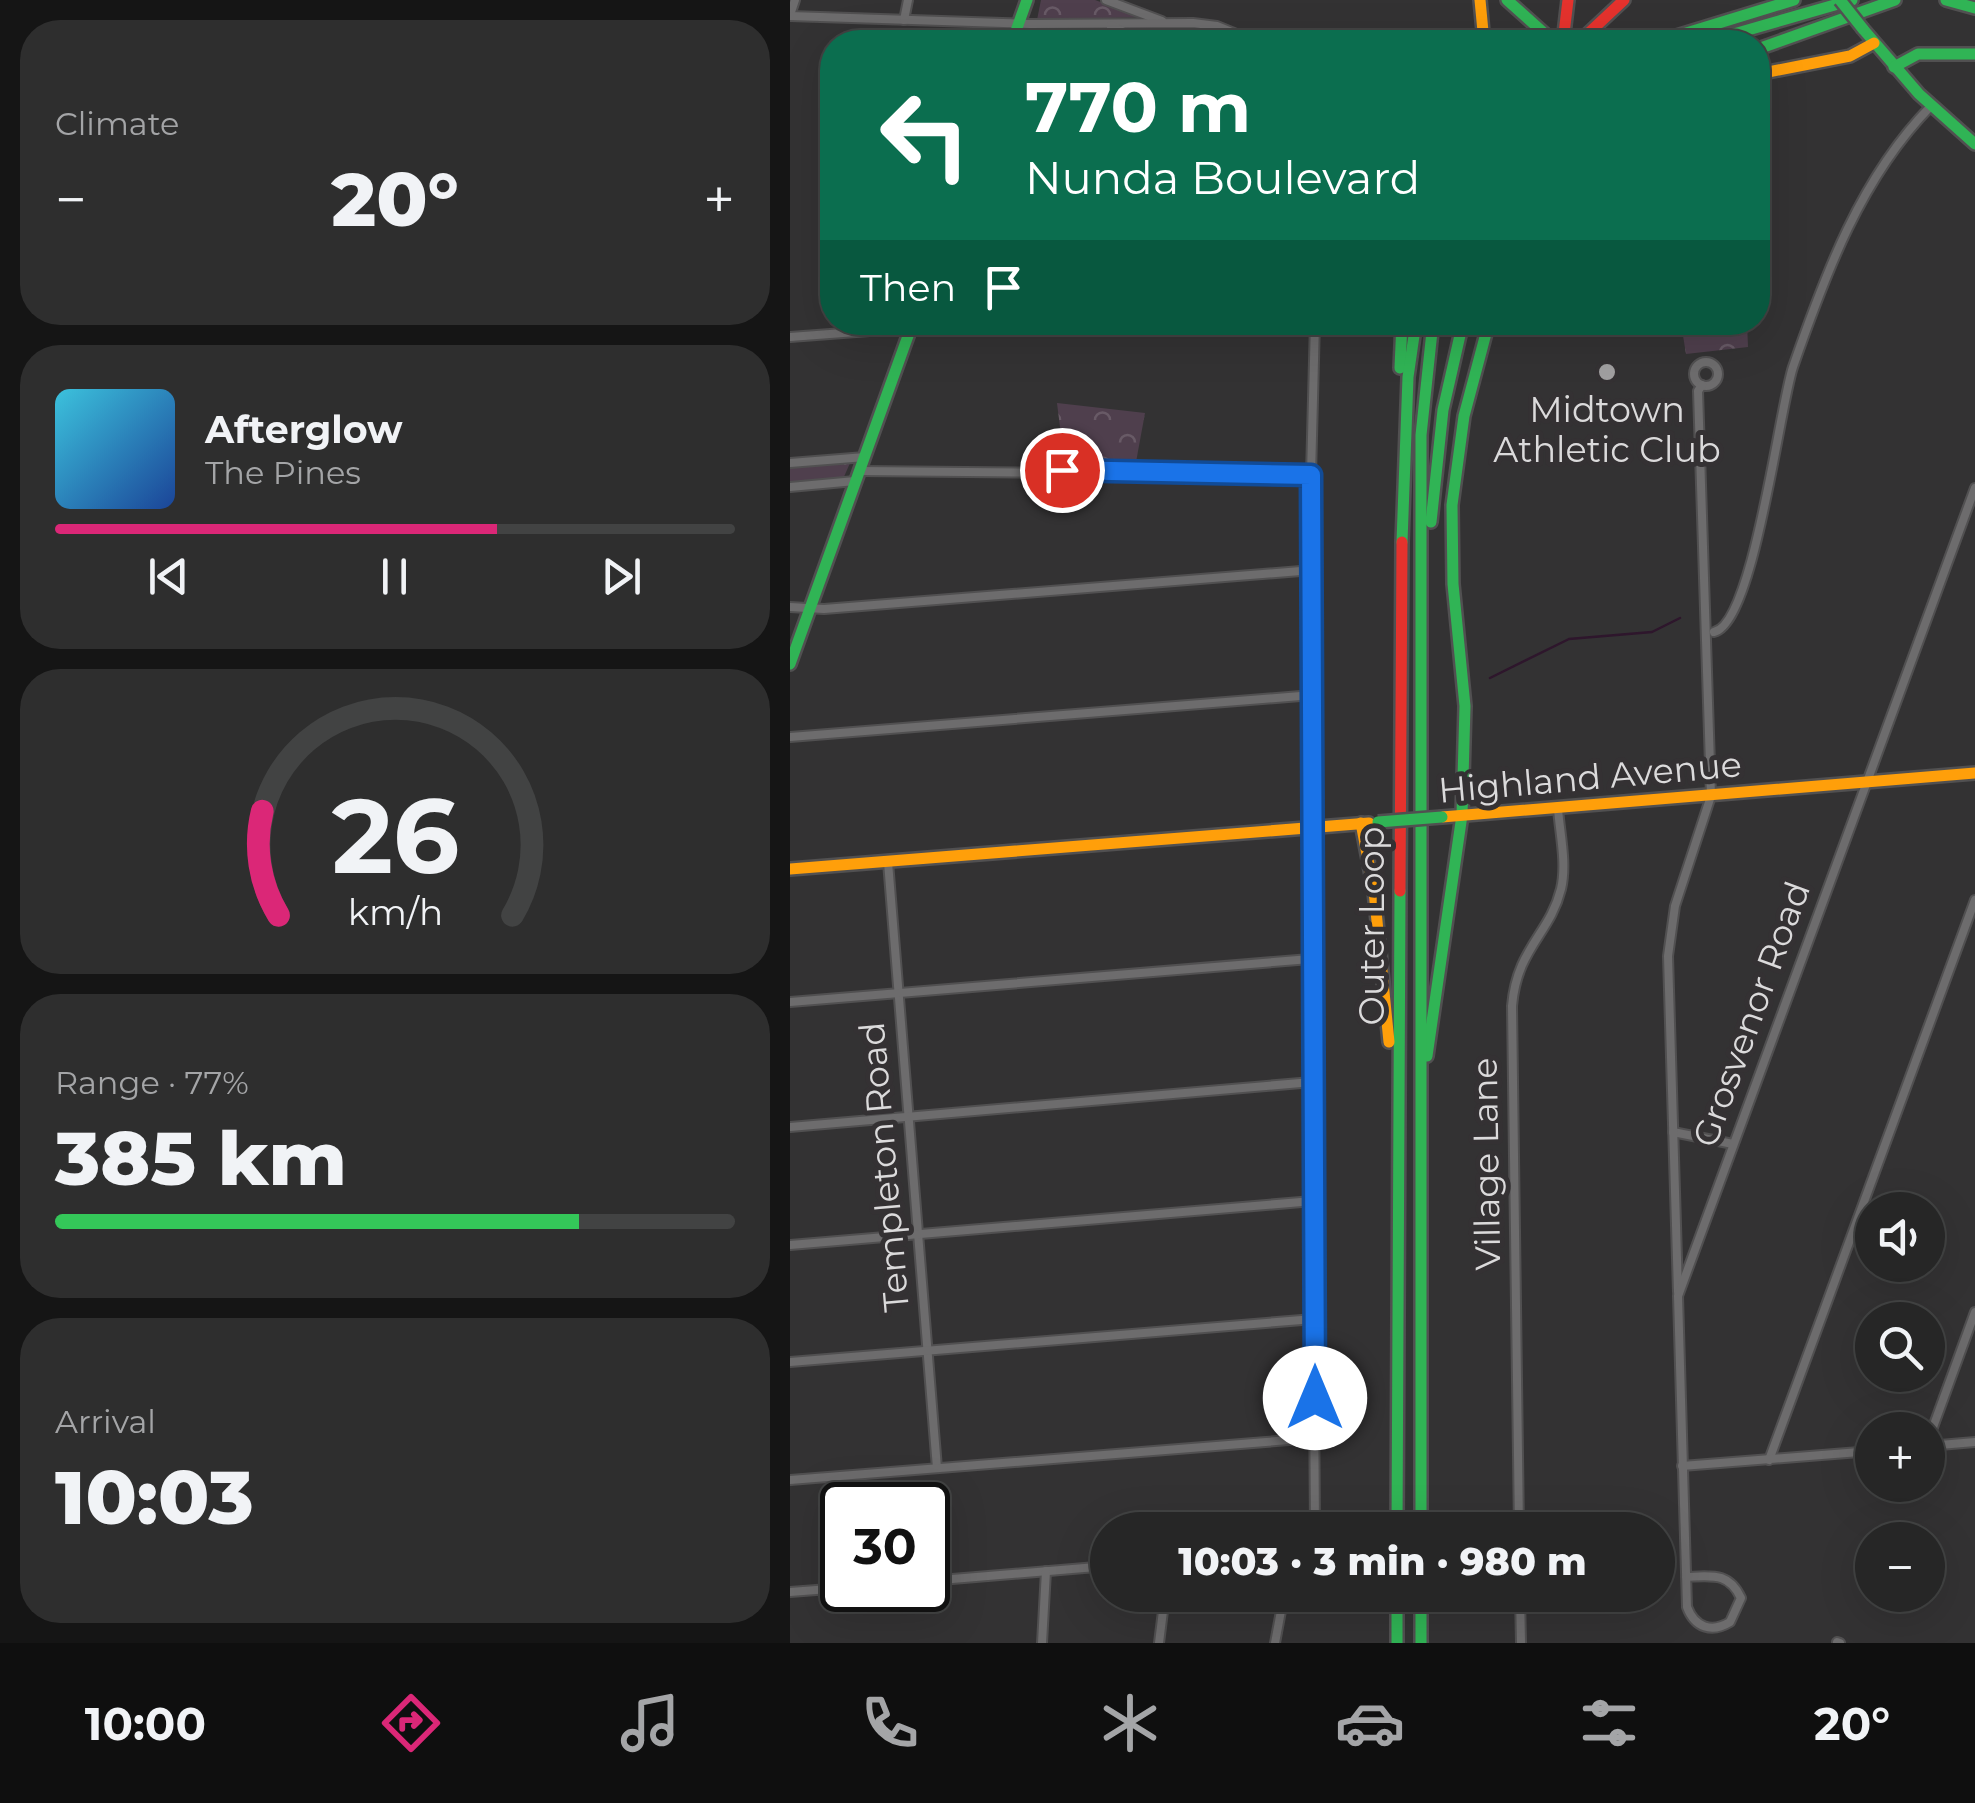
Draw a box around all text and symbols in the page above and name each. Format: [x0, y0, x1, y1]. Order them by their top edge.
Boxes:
text: 770 m [1025, 64, 1251, 150]
icon: left [860, 70, 990, 200]
text: Climate [55, 104, 179, 143]
text: Nunda Boulevard [1025, 150, 1420, 205]
text: 20° [331, 153, 459, 245]
text: − [55, 166, 87, 233]
text: + [703, 166, 735, 233]
icon: arrive [976, 260, 1031, 315]
text: Then [860, 264, 956, 311]
marker: Midtown Athletic Club [1596, 361, 1618, 383]
place label: Midtown Athletic Club [1493, 388, 1721, 471]
text: Afterglow [205, 406, 403, 453]
pin [1020, 428, 1105, 513]
icon: arrive [1035, 443, 1090, 498]
text: The Pines [205, 453, 361, 492]
icon: previous [141, 549, 196, 604]
icon: pause [367, 549, 422, 604]
icon: next [594, 549, 649, 604]
street label: Highland Avenue [1437, 742, 1743, 812]
text: 26 [331, 772, 459, 899]
street label: Outer Loop [1350, 827, 1393, 1025]
street label: Grosvenor Road [1683, 875, 1819, 1153]
text: km/h [347, 890, 443, 934]
street label: Templeton Road [850, 1020, 918, 1314]
street label: Village Lane [1463, 1057, 1509, 1271]
text: Range · 77% [55, 1063, 249, 1102]
text: 385 km [55, 1112, 347, 1204]
map controls [1855, 1192, 1945, 1612]
button: sound [1855, 1192, 1945, 1282]
button: search [1855, 1302, 1945, 1392]
position arrow [1263, 1346, 1367, 1450]
text: Arrival [55, 1402, 156, 1441]
button: + [1855, 1412, 1945, 1502]
text: 10:03 [55, 1451, 254, 1543]
speed limit sign: 30 [820, 1482, 950, 1612]
button: − [1855, 1522, 1945, 1612]
text: 10:03 · 3 min · 980 m [1178, 1538, 1587, 1585]
icon: directions [376, 1688, 446, 1758]
icon: music [615, 1688, 685, 1758]
icon: phone [855, 1688, 925, 1758]
icon: climate [1095, 1688, 1165, 1758]
icon: car [1335, 1688, 1405, 1758]
icon: filters [1574, 1688, 1644, 1758]
text: 10:00 [85, 1696, 206, 1751]
text: 20° [1814, 1696, 1890, 1751]

